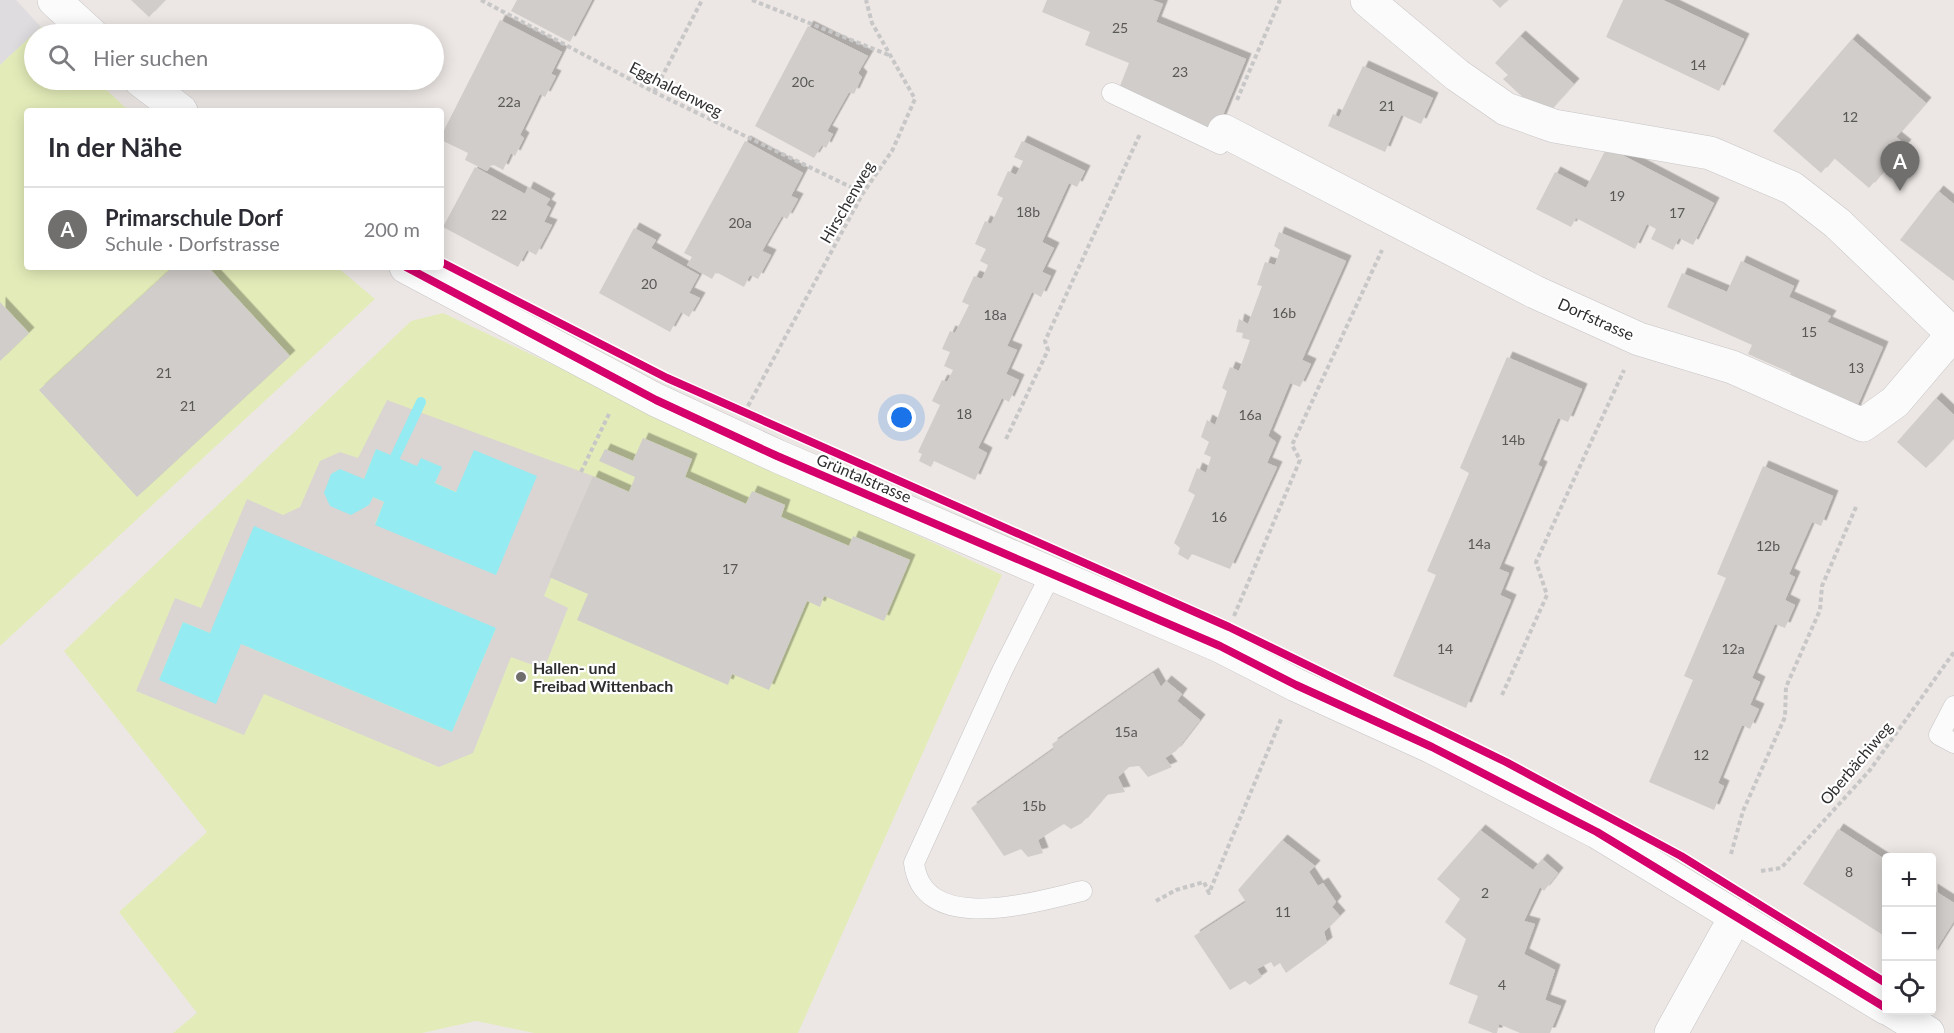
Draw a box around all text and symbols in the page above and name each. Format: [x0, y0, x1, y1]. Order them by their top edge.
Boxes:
house number: 25 [1112, 19, 1128, 36]
search box [24, 24, 444, 90]
icon: search [45, 41, 78, 74]
text: Hier suchen [93, 44, 208, 71]
house number: 14 [1690, 56, 1706, 73]
street label: Egghaldenweg [627, 57, 726, 120]
house number: 23 [1172, 63, 1188, 80]
house number: 20c [792, 73, 815, 90]
house number: 22a [497, 93, 521, 110]
house number: 21 [1379, 97, 1395, 114]
house number: 12 [1842, 108, 1858, 125]
text: In der Nähe [48, 131, 182, 163]
pin: A [1880, 142, 1920, 191]
street label: Hirschenweg [815, 157, 878, 246]
house number: 19 [1609, 187, 1625, 204]
house number: 18b [1016, 203, 1040, 220]
text: Primarschule Dorf [105, 204, 283, 231]
house number: 17 [1669, 204, 1685, 221]
house number: 22 [491, 206, 507, 223]
house number: 20a [728, 214, 752, 231]
text: A [61, 217, 74, 241]
text: 200 m [364, 217, 420, 241]
text: Schule · Dorfstrasse [105, 231, 280, 255]
house number: 20 [641, 275, 657, 292]
street label: Dorfstrasse [1555, 293, 1637, 344]
house number: 16b [1272, 304, 1296, 321]
house number: 18a [983, 306, 1007, 323]
house number: 15 [1801, 323, 1817, 340]
house number: 13 [1848, 359, 1864, 376]
house number: 21 [156, 364, 172, 381]
house number: 21 [180, 397, 196, 414]
your location [887, 403, 916, 432]
house number: 18 [956, 405, 972, 422]
house number: 16a [1238, 406, 1262, 423]
house number: 14b [1501, 431, 1525, 448]
street label: Grüntalstrasse [814, 449, 914, 506]
house number: 16 [1211, 508, 1227, 525]
house number: 14a [1467, 535, 1491, 552]
house number: 12b [1756, 537, 1780, 554]
house number: 17 [722, 560, 738, 577]
house number: 14 [1437, 640, 1453, 657]
house number: 12a [1721, 640, 1745, 657]
place label: Hallen- und Freibad Wittenbach [533, 658, 673, 695]
marker: Hallen- und Freibad Wittenbach [514, 670, 528, 684]
street label: Oberbächiweg [1815, 717, 1896, 808]
house number: 15a [1114, 723, 1138, 740]
house number: 12 [1693, 746, 1709, 763]
house number: 15b [1022, 797, 1046, 814]
map controls [1882, 853, 1936, 1015]
button: + [1882, 853, 1936, 907]
house number: 8 [1845, 863, 1853, 880]
house number: 2 [1481, 884, 1489, 901]
house number: 11 [1275, 903, 1291, 920]
button: − [1882, 907, 1936, 961]
button: locate [1882, 961, 1936, 1015]
house number: 4 [1498, 976, 1506, 993]

